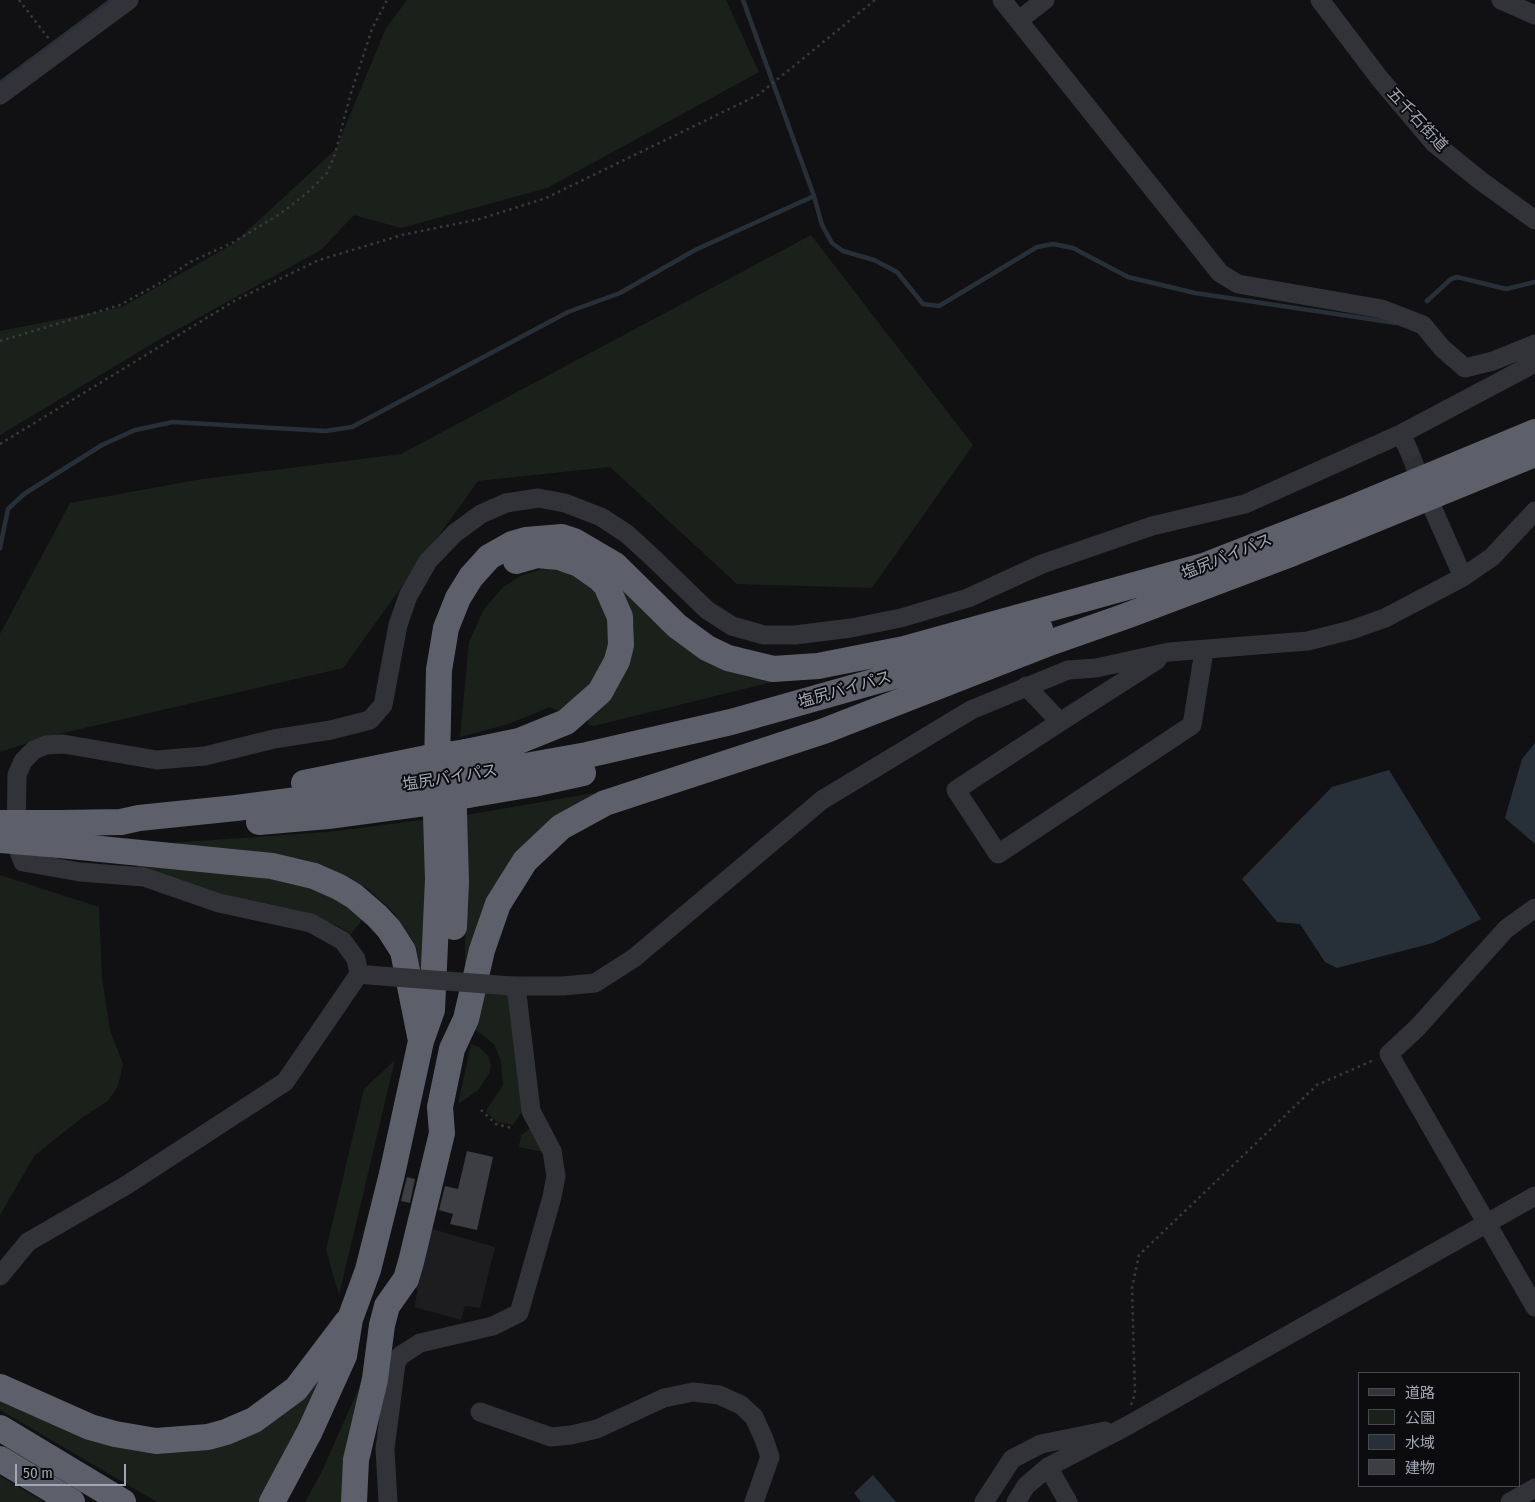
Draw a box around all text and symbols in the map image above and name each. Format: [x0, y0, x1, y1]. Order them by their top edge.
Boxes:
street label: 五千石街道 [1383, 84, 1451, 156]
street label: 塩尻バイパス [1179, 530, 1275, 584]
street label: 塩尻バイパス [796, 668, 894, 712]
street label: 塩尻バイパス [401, 761, 499, 795]
legend [1358, 1372, 1520, 1487]
text: 道路 [1405, 1384, 1435, 1402]
text: 公園 [1405, 1409, 1435, 1427]
text: 水域 [1405, 1434, 1435, 1452]
scale bar [18, 1454, 129, 1486]
text: 建物 [1405, 1459, 1435, 1477]
text: 50 m [23, 1464, 53, 1482]

